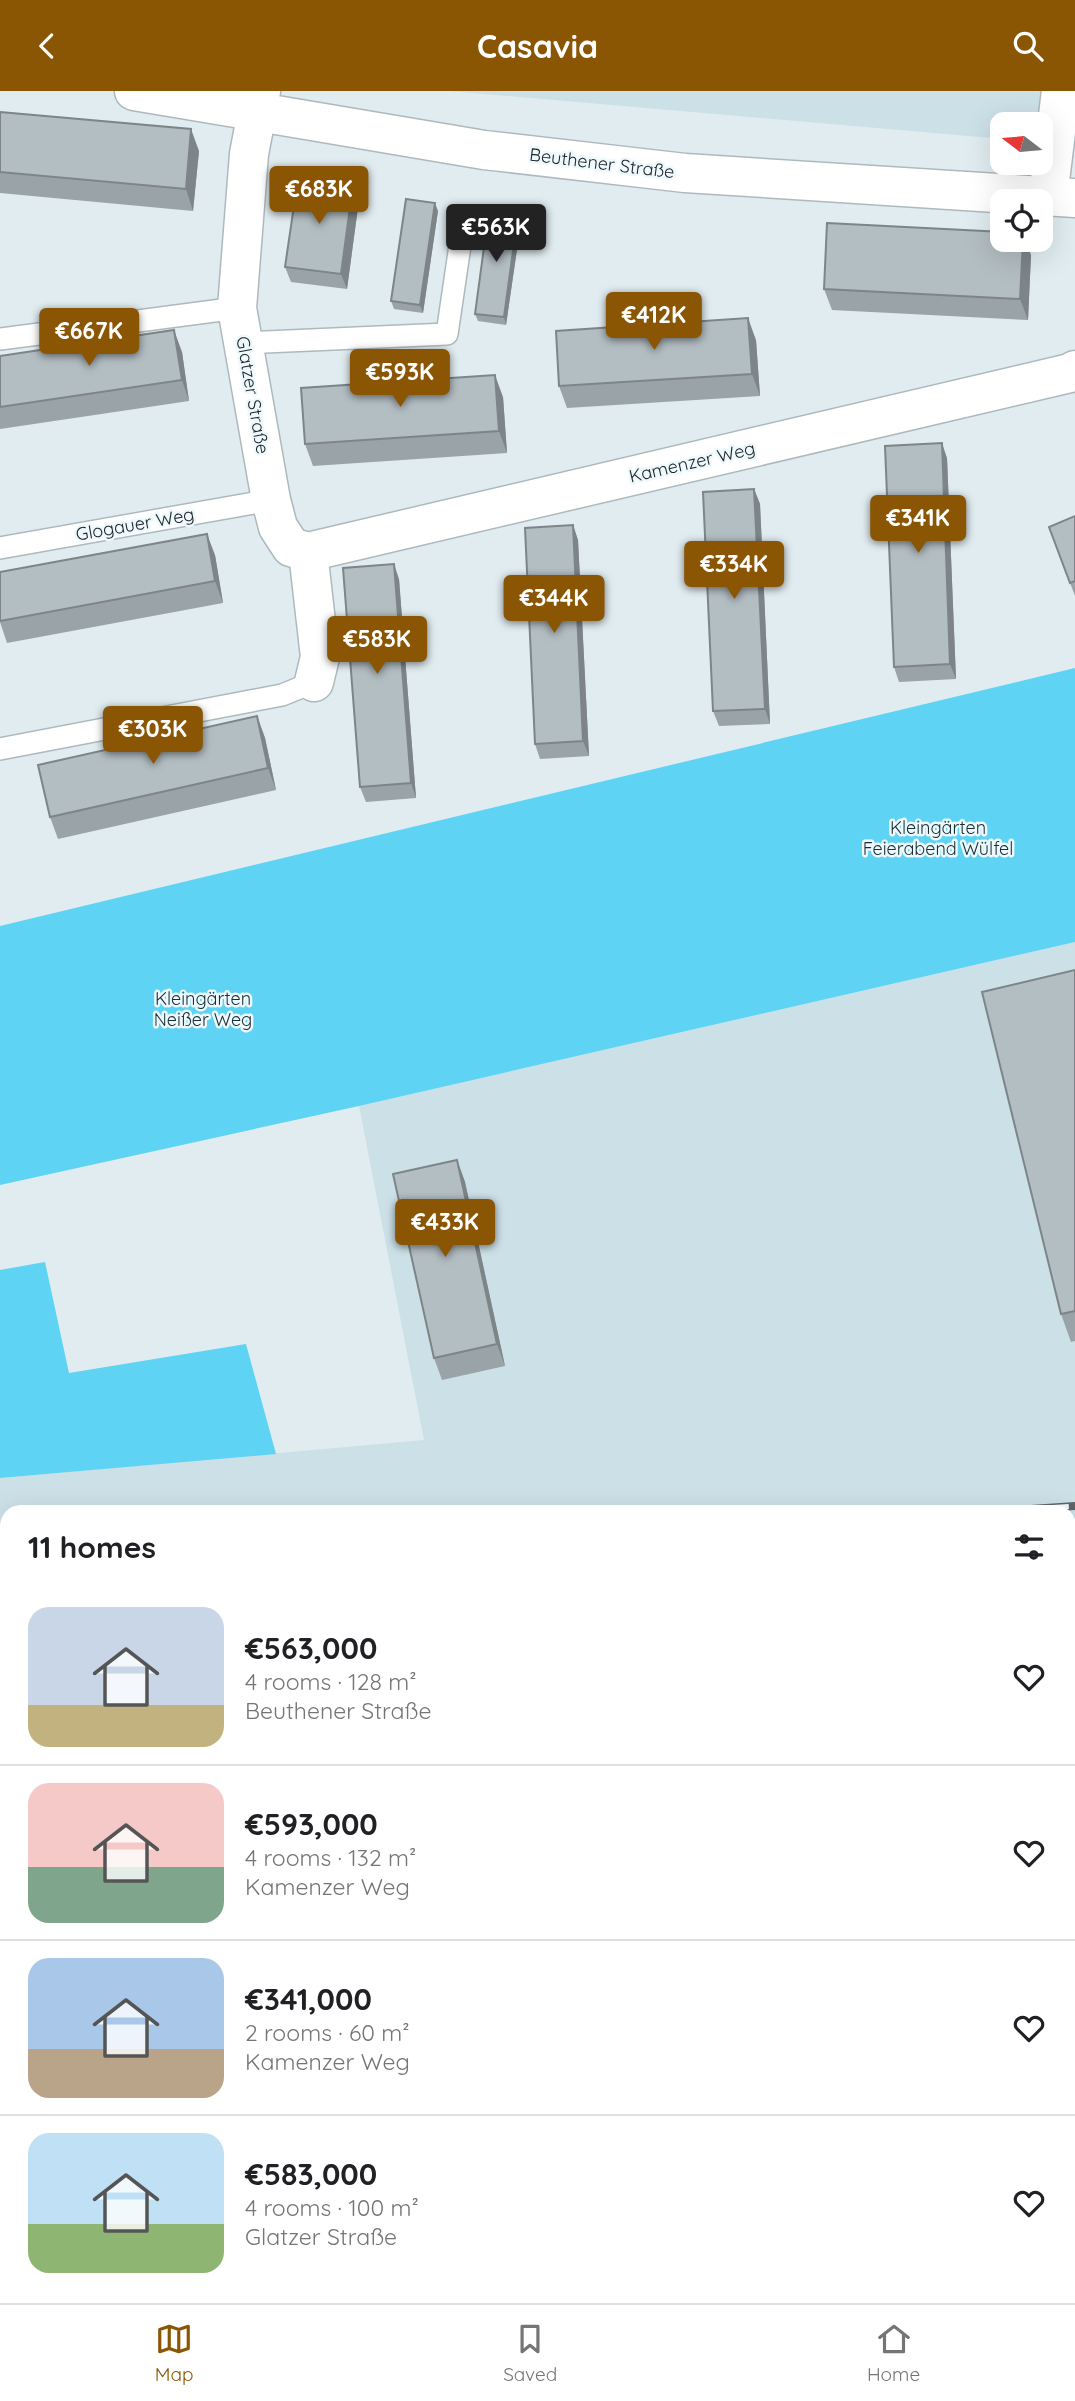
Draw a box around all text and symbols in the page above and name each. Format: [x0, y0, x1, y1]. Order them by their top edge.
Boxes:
text: Casavia [477, 26, 598, 66]
icon: back [28, 27, 66, 65]
icon: search [1009, 27, 1047, 65]
north arrow [990, 112, 1054, 175]
map controls [990, 112, 1053, 252]
street label: Beuthener Straße [528, 143, 676, 183]
pin: €683K [270, 167, 368, 226]
text: €683K [285, 174, 353, 203]
button: locate [990, 189, 1053, 252]
pin: €563K [447, 205, 545, 264]
text: €563K [462, 212, 530, 241]
pin: €412K [605, 293, 703, 352]
text: €412K [622, 300, 686, 329]
pin: €667K [40, 309, 138, 368]
text: €667K [55, 316, 123, 345]
street label: Glatzer Straße [231, 334, 275, 456]
pin: €593K [351, 349, 449, 409]
text: €593K [366, 357, 434, 386]
street label: Kamenzer Weg [627, 436, 757, 488]
pin: €341K [869, 496, 967, 555]
street label: Glogauer Weg [74, 502, 196, 546]
text: €341K [886, 503, 950, 532]
pin: €334K [685, 541, 783, 601]
text: €334K [700, 549, 768, 578]
pin: €344K [505, 575, 603, 635]
text: €344K [520, 583, 588, 612]
pin: €583K [328, 617, 426, 676]
text: €583K [343, 624, 411, 653]
pin: €303K [104, 707, 202, 766]
text: €303K [119, 714, 187, 743]
park label: Kleingärten Feierabend Wülfel [863, 816, 1013, 860]
park label: Kleingärten Neißer Weg [154, 987, 252, 1031]
pin: €433K [396, 1199, 494, 1259]
text: €433K [411, 1207, 479, 1236]
text: 11 homes [28, 1528, 156, 1566]
icon: filters [1010, 1528, 1048, 1566]
text: €563,000 [245, 1629, 377, 1667]
icon: home [84, 1635, 168, 1719]
icon: heart [1010, 1658, 1048, 1696]
text: 4 rooms · 128 m² [245, 1667, 417, 1696]
text: Beuthener Straße [245, 1696, 431, 1725]
text: €593,000 [245, 1805, 378, 1843]
icon: home [84, 1811, 168, 1895]
icon: heart [1010, 1834, 1048, 1872]
text: 4 rooms · 132 m² [245, 1843, 416, 1872]
text: Kamenzer Weg [245, 1872, 410, 1901]
text: €341,000 [245, 1980, 372, 2018]
icon: home [84, 1986, 168, 2070]
icon: heart [1010, 2009, 1048, 2047]
text: 2 rooms · 60 m² [245, 2018, 410, 2047]
text: Kamenzer Weg [245, 2047, 410, 2076]
text: €583,000 [245, 2155, 377, 2193]
icon: home [84, 2161, 168, 2245]
icon: heart [1010, 2184, 1048, 2222]
text: 4 rooms · 100 m² [245, 2193, 419, 2222]
text: Glatzer Straße [245, 2222, 397, 2251]
tab: Map [155, 2320, 194, 2386]
tab: Saved [503, 2320, 557, 2386]
tab: Home [867, 2320, 920, 2386]

